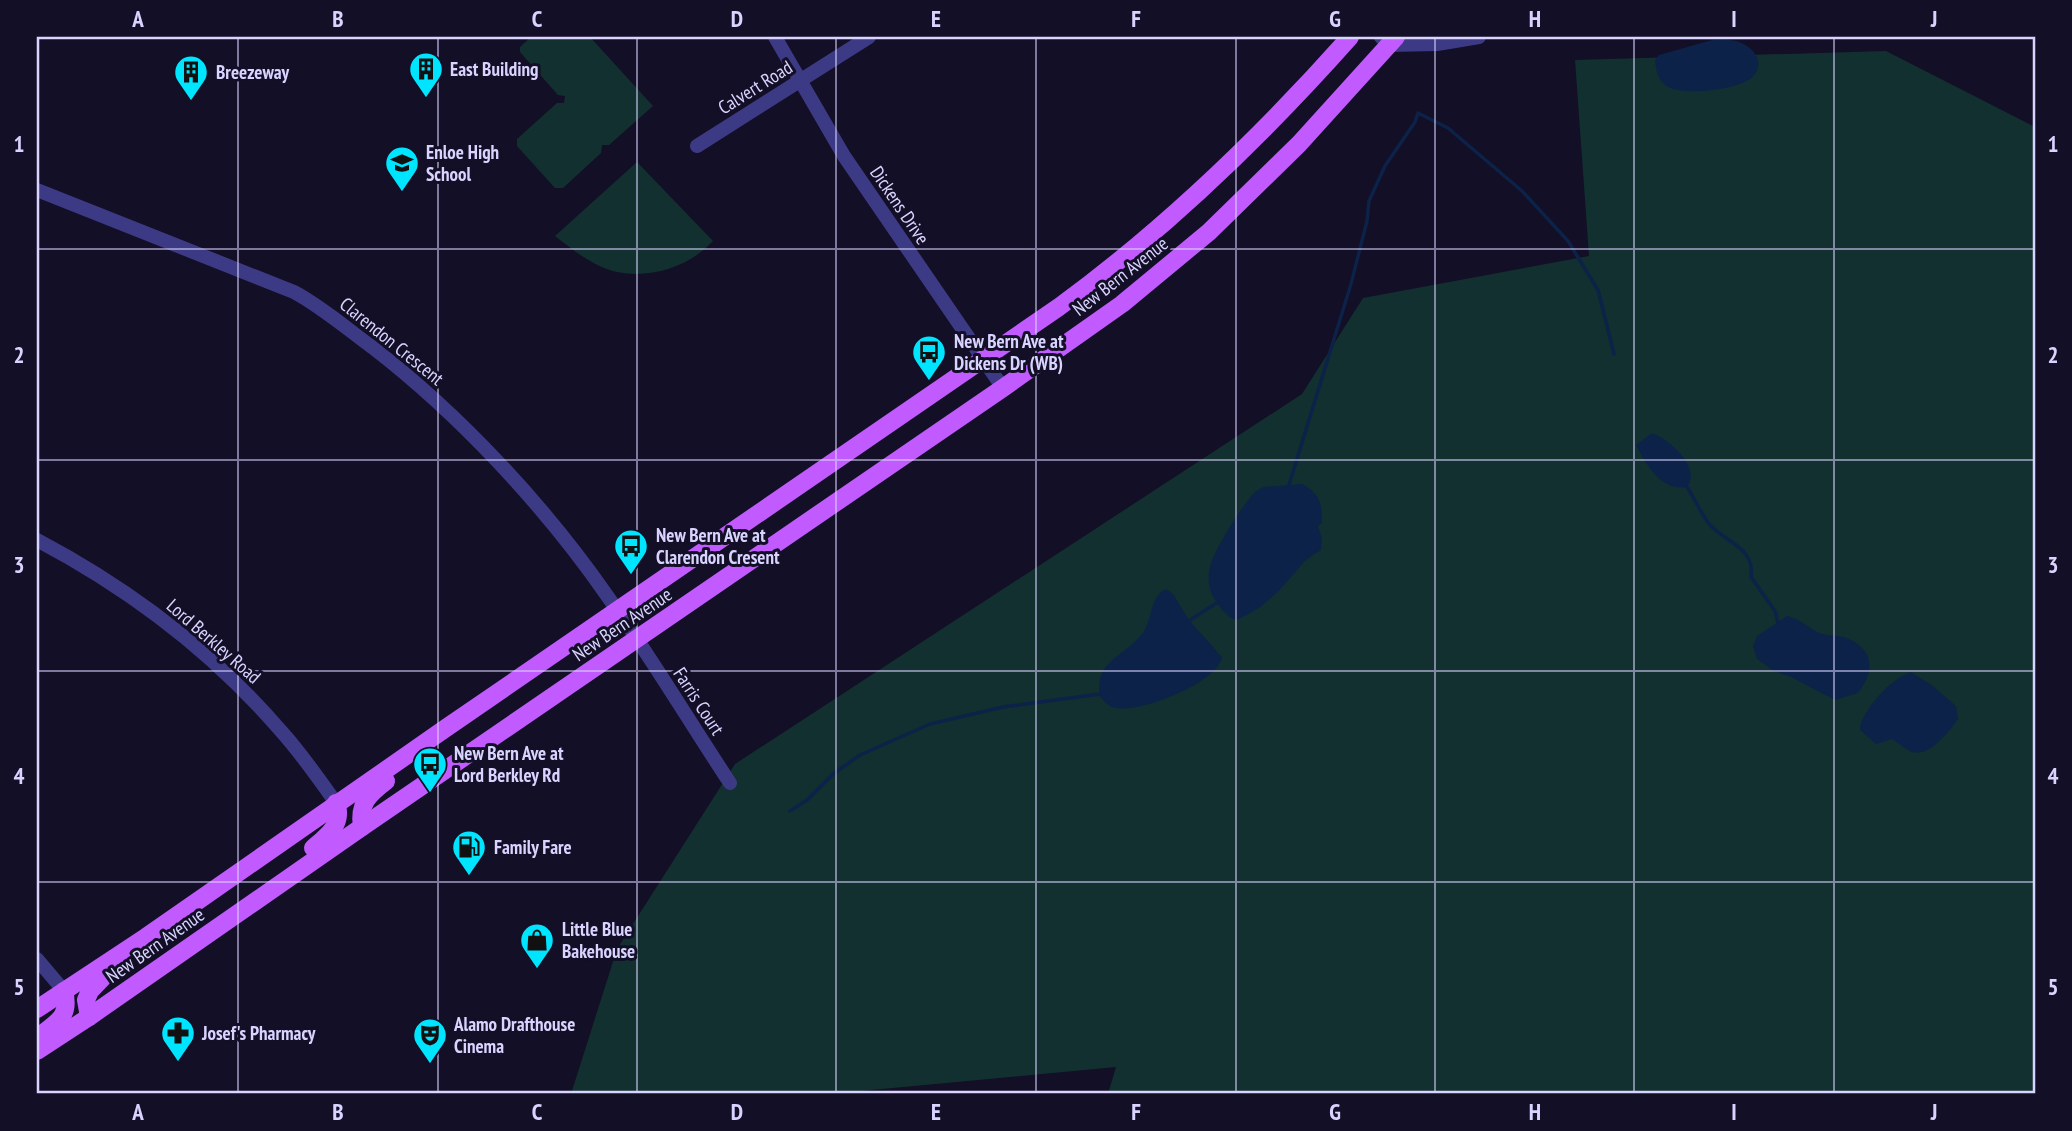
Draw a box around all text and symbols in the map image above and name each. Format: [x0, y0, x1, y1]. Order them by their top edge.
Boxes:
text: A [131, 4, 144, 33]
text: B [332, 4, 344, 33]
text: C [532, 4, 543, 33]
text: D [731, 4, 743, 33]
text: E [931, 4, 941, 33]
text: F [1131, 4, 1141, 33]
text: G [1329, 4, 1341, 33]
text: H [1529, 4, 1541, 33]
text: I [1731, 4, 1737, 33]
text: J [1930, 4, 1937, 33]
building icon: East Building [407, 50, 445, 99]
building icon: Breezeway [172, 53, 210, 102]
street label: Calvert Road [713, 55, 797, 119]
place label: East Building [450, 57, 538, 81]
place label: Breezeway [216, 60, 290, 84]
text: 1 [14, 129, 25, 158]
text: 1 [2048, 129, 2059, 158]
place label: Enloe High School [426, 140, 499, 186]
school or university icon: Enloe High School [383, 144, 421, 193]
street label: Dickens Drive [865, 161, 935, 249]
street label: New Bern Avenue [1067, 231, 1173, 321]
street label: Clarendon Crescent [335, 292, 449, 391]
place label: New Bern Ave at Dickens Dr (WB) [954, 329, 1064, 375]
bus stop icon: New Bern Ave at Dickens Dr (WB) [910, 333, 948, 382]
text: 2 [14, 340, 25, 369]
text: 2 [2048, 340, 2059, 369]
place label: New Bern Ave at Clarendon Cresent [656, 523, 780, 569]
bus stop icon: New Bern Ave at Clarendon Cresent [612, 527, 650, 576]
text: 3 [14, 550, 25, 579]
text: 3 [2048, 550, 2059, 579]
street label: New Bern Avenue [568, 582, 676, 666]
street label: Lord Berkley Road [162, 594, 266, 688]
street label: Farris Court [668, 663, 730, 740]
place label: New Bern Ave at Lord Berkley Rd [454, 741, 564, 787]
bus stop icon: New Bern Ave at Lord Berkley Rd [411, 745, 449, 794]
text: 4 [14, 761, 25, 790]
text: 4 [2048, 761, 2059, 790]
fuel station icon: Family Fare [450, 828, 488, 877]
place label: Family Fare [494, 835, 572, 859]
street label: New Bern Avenue [101, 902, 209, 988]
place label: Little Blue Bakehouse [562, 917, 635, 963]
shop icon: Little Blue Bakehouse [518, 921, 556, 970]
text: 5 [14, 972, 25, 1001]
text: 5 [2048, 972, 2059, 1001]
place label: Alamo Drafthouse Cinema [453, 1012, 575, 1058]
pharmacy icon: Josef's Pharmacy [159, 1014, 197, 1063]
theatre icon: Alamo Drafthouse Cinema [411, 1016, 449, 1065]
place label: Josef's Pharmacy [201, 1021, 316, 1045]
text: A [131, 1097, 144, 1126]
text: B [332, 1097, 344, 1126]
text: C [532, 1097, 543, 1126]
text: D [731, 1097, 743, 1126]
text: E [931, 1097, 941, 1126]
text: F [1131, 1097, 1141, 1126]
text: G [1329, 1097, 1341, 1126]
text: H [1529, 1097, 1541, 1126]
text: I [1731, 1097, 1737, 1126]
text: J [1930, 1097, 1937, 1126]

